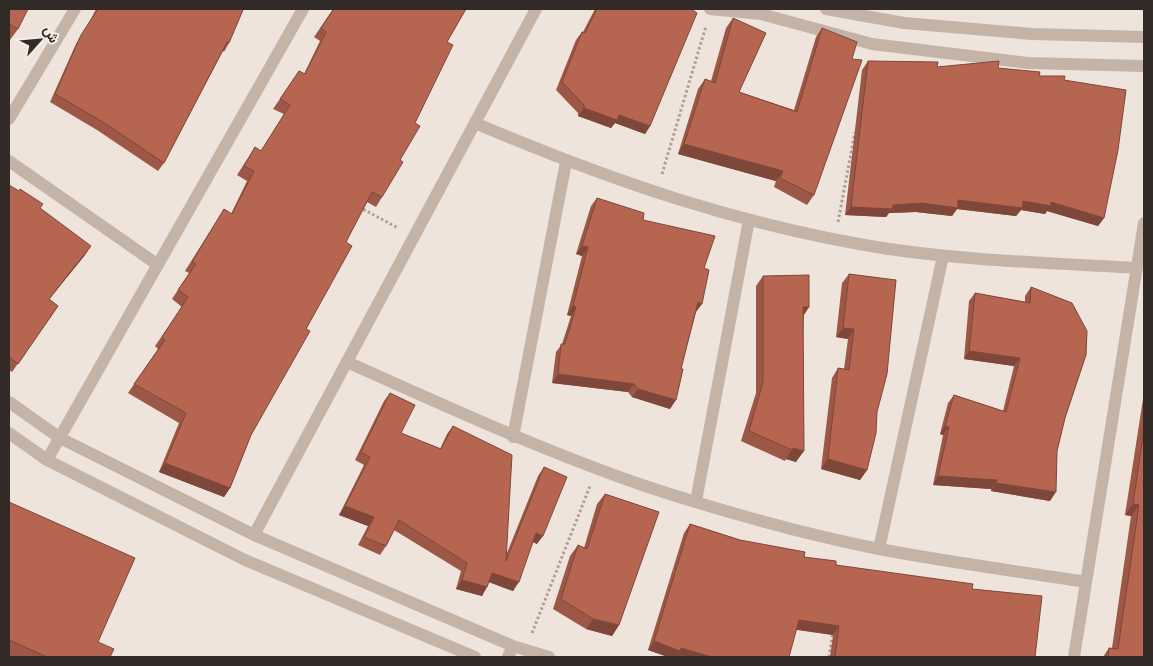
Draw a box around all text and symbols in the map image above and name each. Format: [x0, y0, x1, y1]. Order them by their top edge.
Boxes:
north arrow [15, 15, 65, 65]
text: ش [40, 23, 63, 46]

